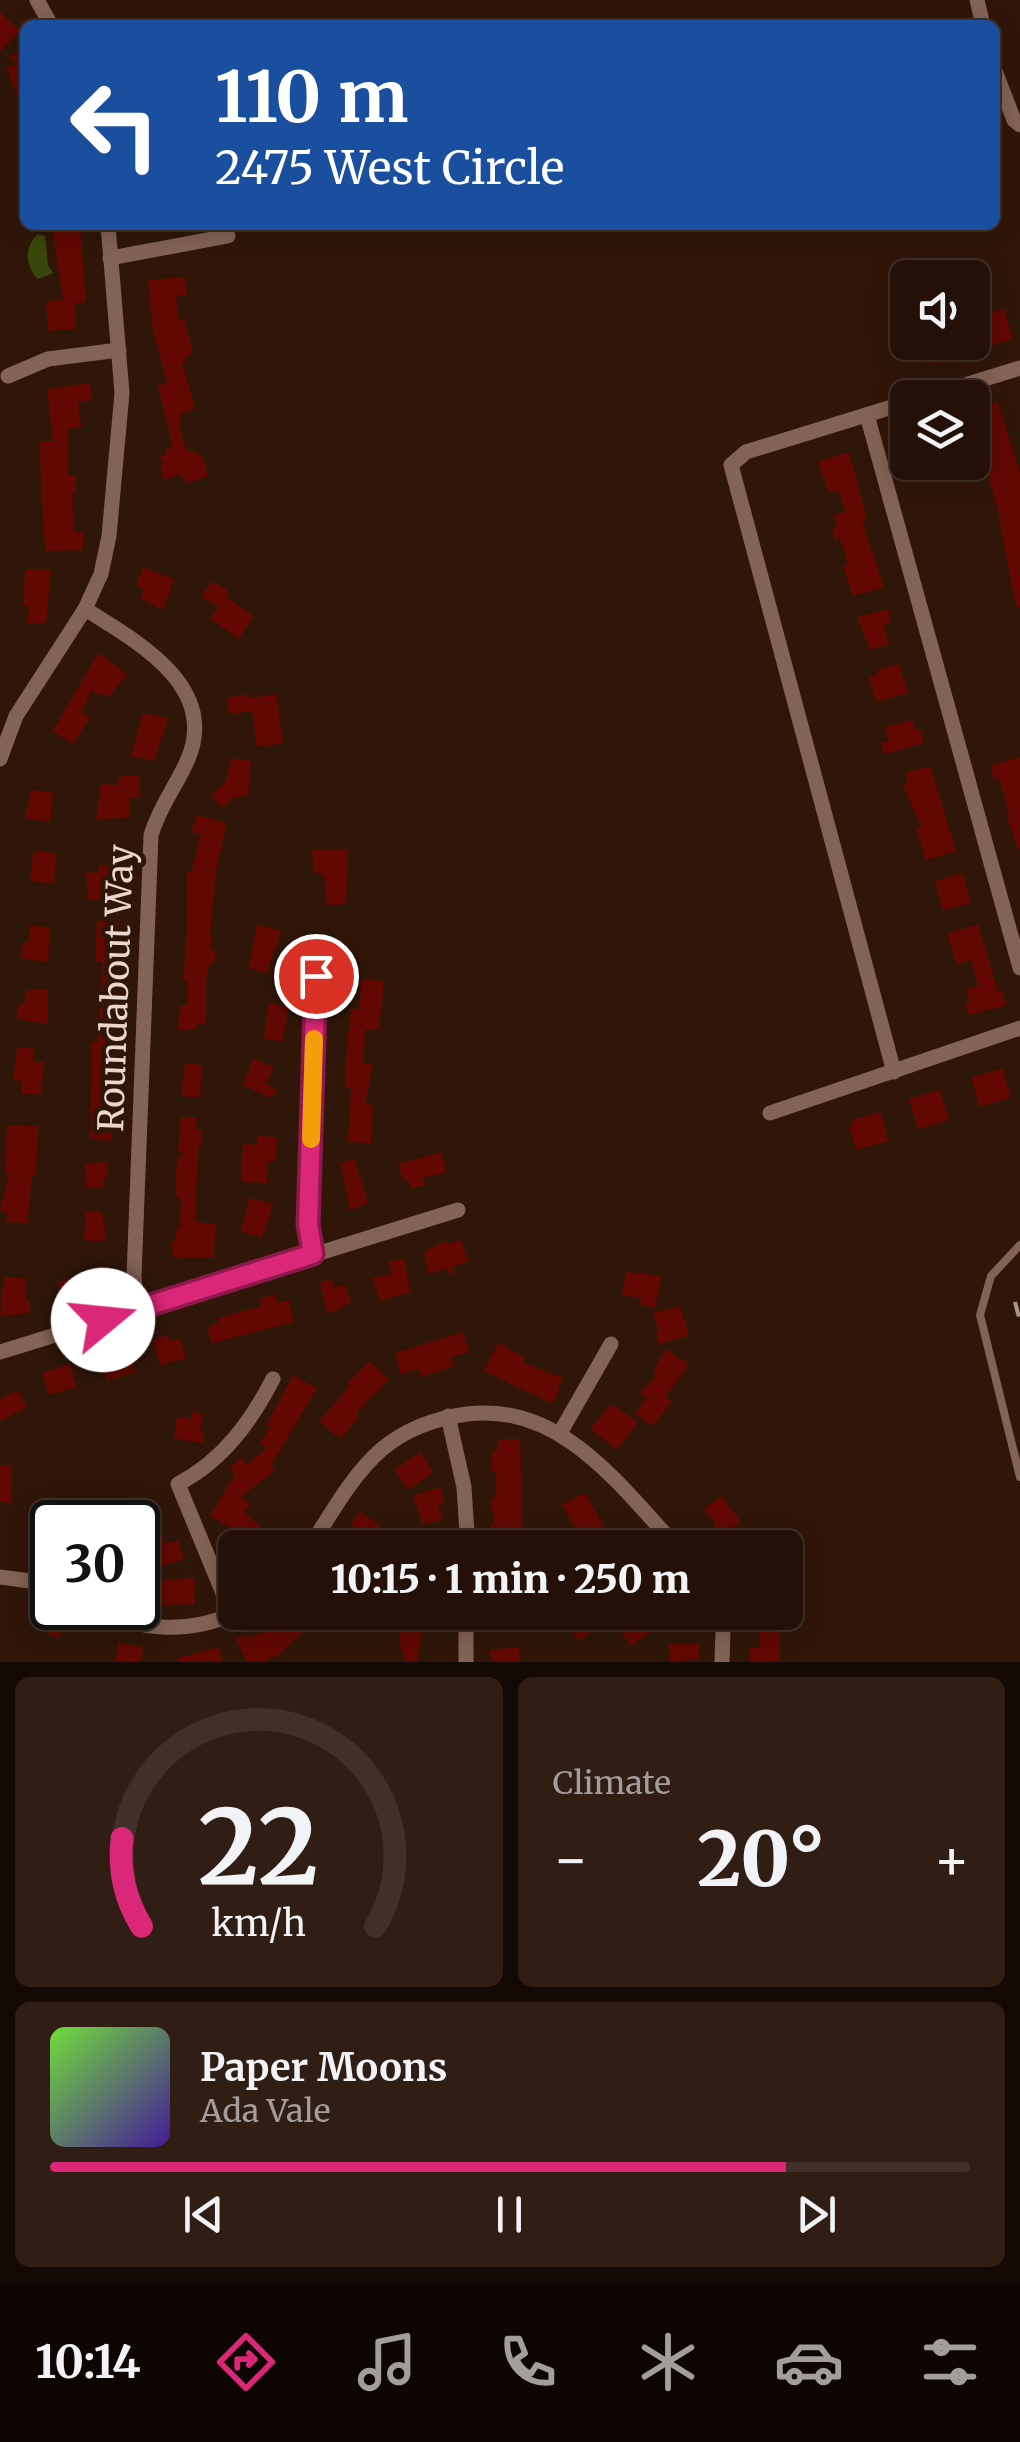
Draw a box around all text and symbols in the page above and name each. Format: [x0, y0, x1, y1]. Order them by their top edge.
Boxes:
text: 110 m [215, 53, 408, 141]
icon: left [50, 60, 180, 190]
text: 2475 West Circle [215, 140, 564, 196]
map controls [890, 260, 990, 480]
button: sound [890, 260, 990, 360]
button: layers [890, 380, 990, 480]
street label: Roundabout Way [89, 843, 143, 1132]
pin [274, 934, 359, 1019]
icon: arrive [289, 949, 344, 1004]
position arrow [51, 1268, 155, 1372]
speed limit sign: 30 [30, 1500, 160, 1630]
text: 10:15 · 1 min · 250 m [331, 1556, 690, 1603]
text: Climate [553, 1763, 671, 1803]
text: 22 [198, 1782, 319, 1912]
text: 20° [697, 1812, 825, 1906]
text: − [553, 1825, 589, 1894]
text: + [933, 1825, 970, 1894]
text: km/h [211, 1901, 306, 1946]
text: Paper Moons [200, 2044, 447, 2091]
text: Ada Vale [200, 2091, 330, 2131]
icon: previous [176, 2187, 231, 2242]
icon: pause [482, 2187, 537, 2242]
icon: next [789, 2187, 844, 2242]
icon: directions [211, 2327, 281, 2397]
icon: music [352, 2327, 422, 2397]
icon: phone [493, 2327, 563, 2397]
icon: climate [633, 2327, 703, 2397]
icon: car [774, 2327, 844, 2397]
icon: filters [915, 2327, 985, 2397]
text: 10:14 [35, 2334, 141, 2390]

